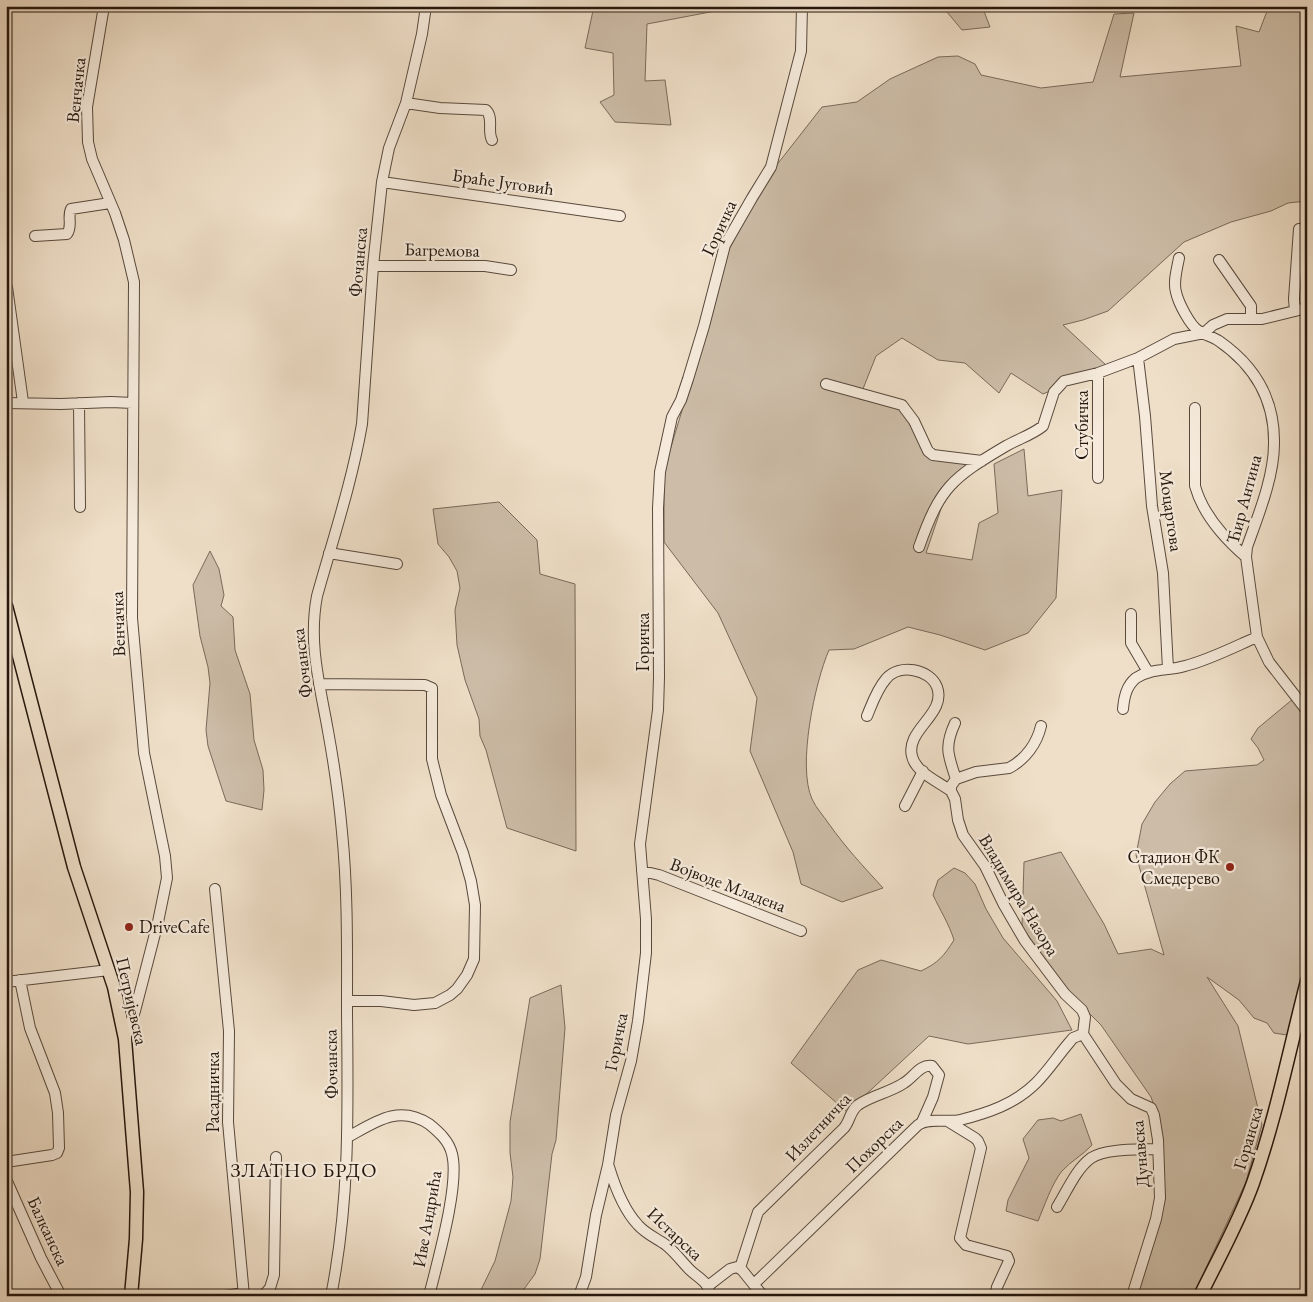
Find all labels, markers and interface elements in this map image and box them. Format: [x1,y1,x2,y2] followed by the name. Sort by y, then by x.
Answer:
[61,55,90,124] street label: Венчачка
[451,163,555,200] street label: Браће Југовић
[696,195,742,259] street label: Горичка
[343,225,372,298] street label: Фочанска
[404,237,481,262] street label: Багремова
[1070,389,1093,460] street label: Стубичка
[1221,451,1267,546] street label: Ћир Антина
[1154,469,1189,554] street label: Моцартова
[105,590,130,657] street label: Венчачка
[631,612,654,672] street label: Горичка
[286,626,317,699] street label: Фочанска
[974,830,1065,961] street label: Владимира Назора
[1127,845,1220,889] place label: Стадион ФК Смедерево
[667,852,790,917] street label: Војводе Младена
[1224,861,1236,873] marker: Стадион ФК Смедерево
[139,915,210,938] place label: DriveCafe
[123,921,135,933] marker: DriveCafe
[111,955,154,1048] street label: Петријевска
[599,1010,633,1073] street label: Горичка
[318,1028,343,1099] street label: Фочанска
[201,1051,224,1133] street label: Расадничка
[780,1087,856,1166] street label: Излетничка
[1228,1103,1268,1172] street label: Горанска
[840,1111,908,1178] street label: Похорска
[1125,1119,1154,1189] street label: Дунавска
[231,1157,377,1183] district label: ЗЛАТНО БРДО
[407,1168,446,1269] street label: Иве Андрића
[22,1192,75,1270] street label: Балканска
[643,1202,709,1266] street label: Истарска

